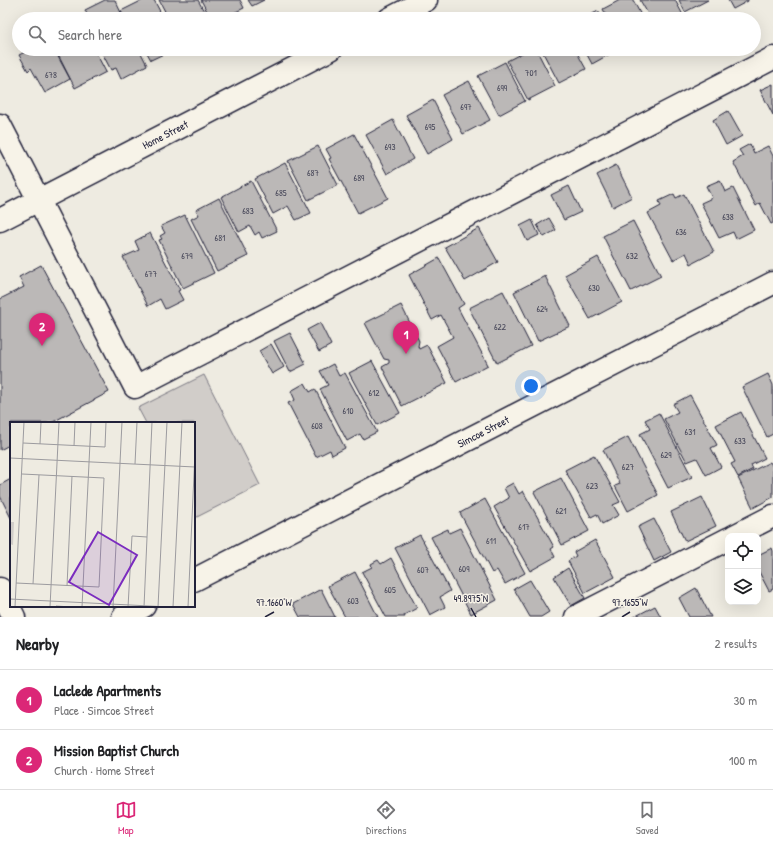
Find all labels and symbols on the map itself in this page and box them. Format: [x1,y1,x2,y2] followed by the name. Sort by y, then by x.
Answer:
[525,67,537,79] house number: 701
[45,69,57,81] house number: 678
[497,82,508,94] house number: 699
[460,101,472,113] house number: 697
[140,117,191,152] street label: Home Street
[425,121,436,133] house number: 695
[385,141,395,153] house number: 693
[307,167,320,179] house number: 687
[354,172,365,184] house number: 689
[275,187,287,199] house number: 685
[242,205,254,217] house number: 683
[722,211,734,223] house number: 638
[675,226,687,238] house number: 636
[215,232,225,244] house number: 681
[181,250,193,262] house number: 679
[626,250,639,262] house number: 632
[145,268,158,280] house number: 677
[588,282,600,294] house number: 630
[536,303,548,315] house number: 624
[29,313,55,346] pin: 2
[393,321,419,354] pin: 1
[494,321,507,333] house number: 622
[521,376,541,396] your location
[368,387,380,399] house number: 612
[343,405,353,417] house number: 610
[455,412,512,451] street label: Simcoe Street
[311,420,323,432] house number: 608
[10,422,195,607] inset map
[685,426,695,438] house number: 631
[734,435,746,447] house number: 633
[660,449,672,461] house number: 629
[622,461,635,473] house number: 627
[586,480,598,492] house number: 623
[555,505,567,517] house number: 621
[518,521,530,533] house number: 617
[486,535,496,547] house number: 611
[459,563,470,575] house number: 609
[417,564,430,576] house number: 607
[384,584,396,596] house number: 605
[454,592,488,605] text: 49.8975°N
[347,595,359,607] house number: 603
[256,596,292,609] text: 97.1660°W
[612,596,648,609] text: 97.1655°W

